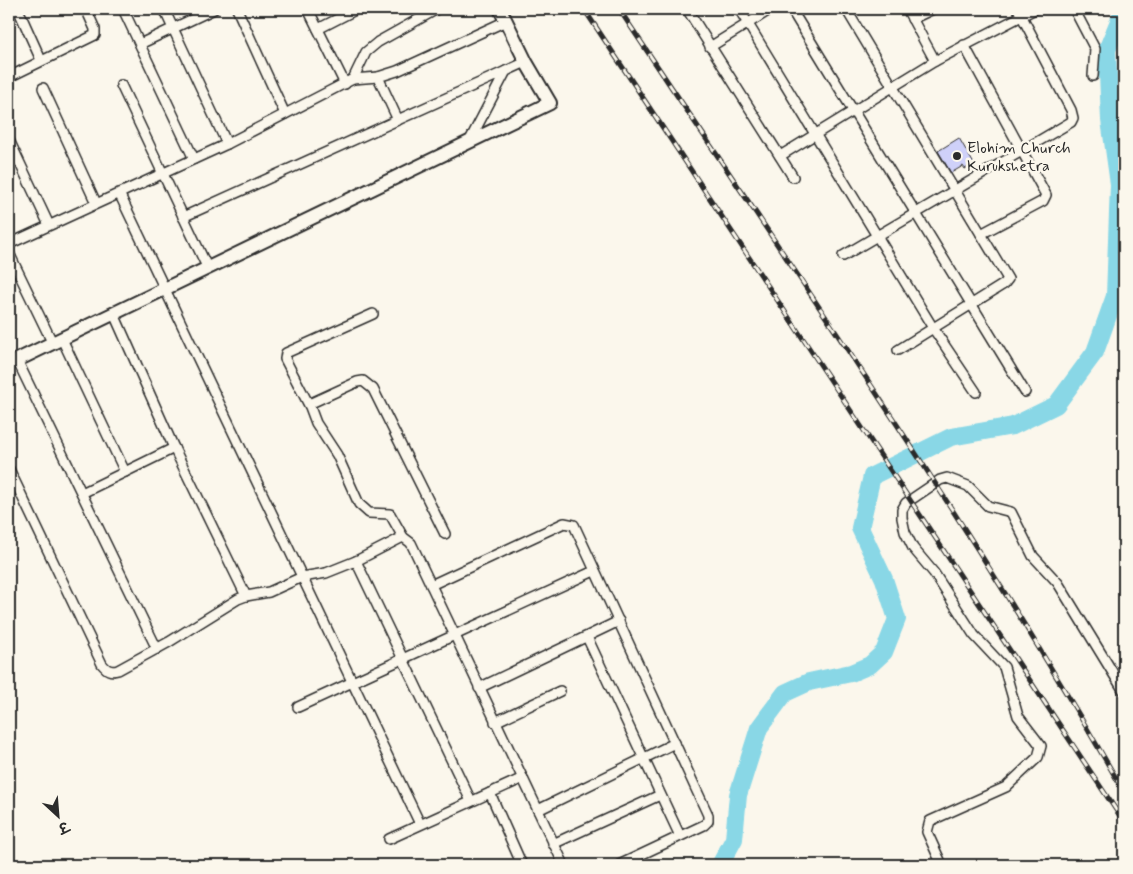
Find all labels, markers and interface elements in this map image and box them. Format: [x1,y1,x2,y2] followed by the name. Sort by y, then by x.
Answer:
[967,138,1071,177] place label: Elohim Church Kurukshetra
[951,150,963,162] marker: Elohim Church Kurukshetra
[32,792,82,842] north arrow
[54,816,73,838] text: उ

